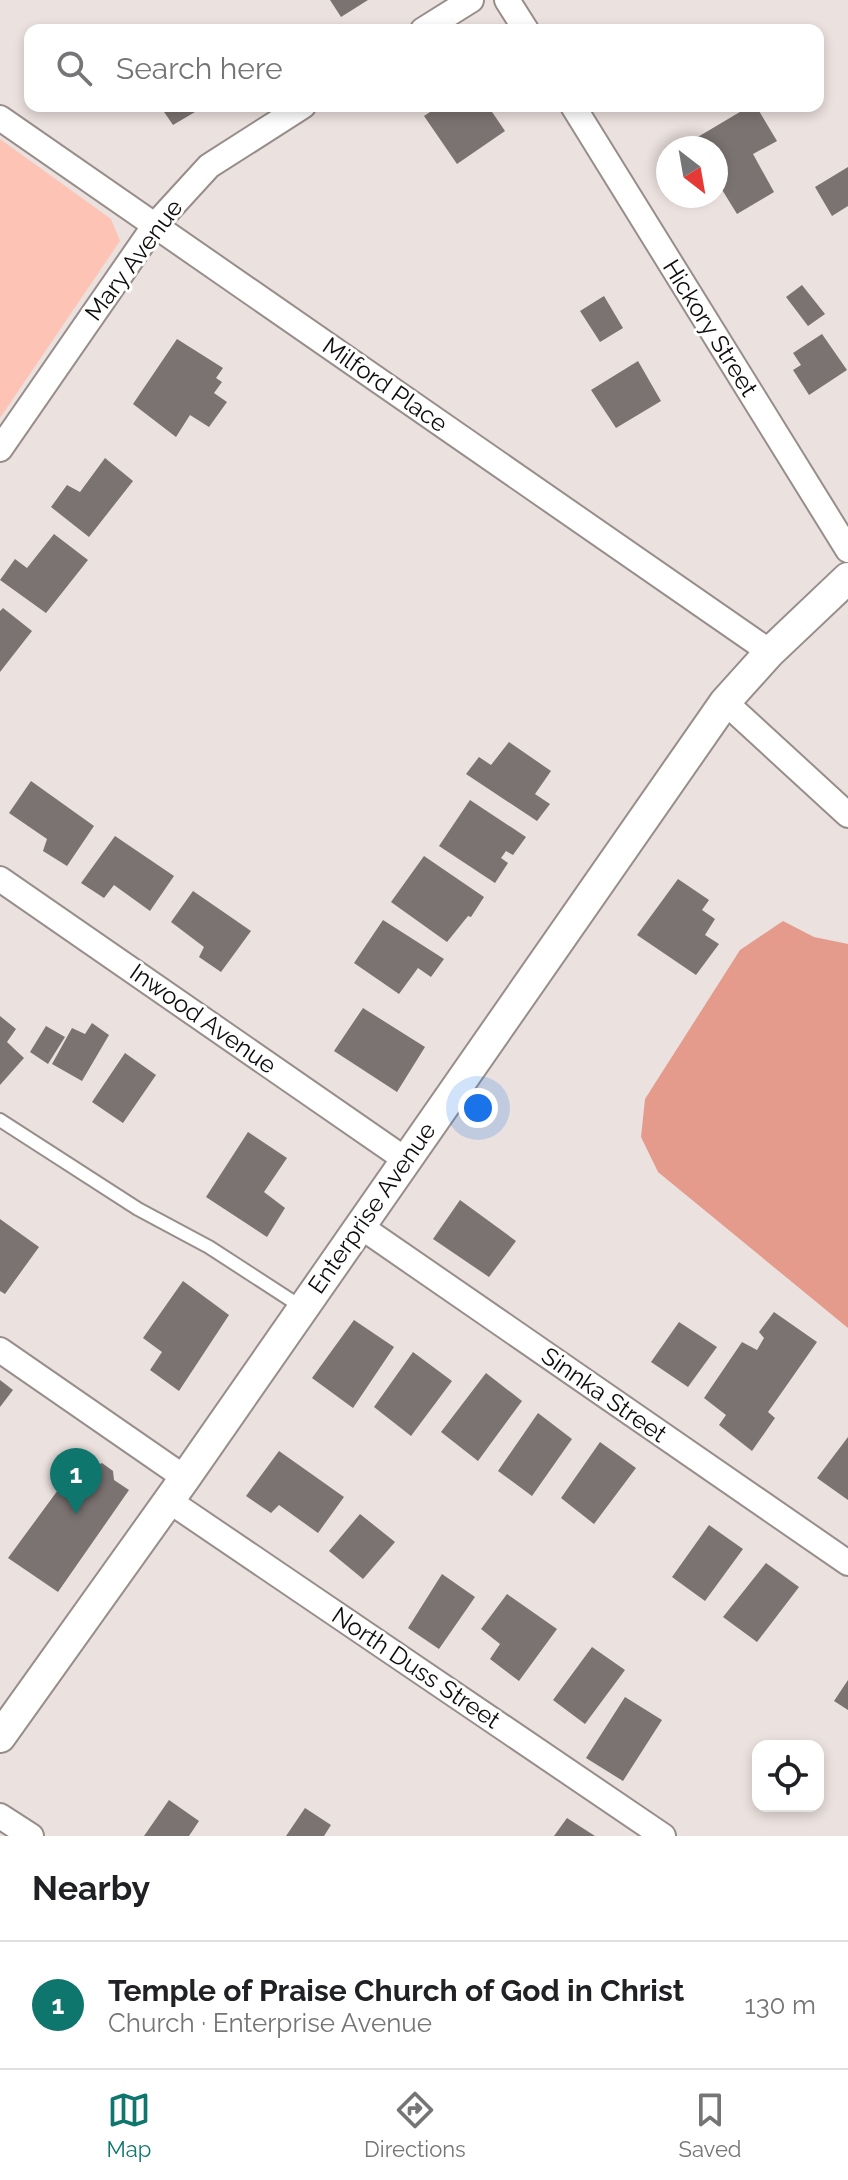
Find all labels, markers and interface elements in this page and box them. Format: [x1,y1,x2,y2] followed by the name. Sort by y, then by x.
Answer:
[24,24,824,112] search box
[52,46,96,90] icon: search
[116,51,283,86] text: Search here
[656,136,728,208] north arrow
[79,193,189,326] street label: Mary Avenue
[657,254,764,402] street label: Hickory Street
[317,331,453,438] street label: Milford Place
[125,957,282,1080] street label: Inwood Avenue
[458,1088,498,1128] your location
[302,1116,442,1299] street label: Enterprise Avenue
[536,1341,672,1448] street label: Sinnka Street
[50,1448,102,1514] pin: 1
[327,1601,506,1735] street label: North Duss Street
[752,1740,824,1812] map controls
[752,1740,824,1812] button: locate
[32,1868,150,1908] text: Nearby
[108,1973,684,2008] text: Temple of Praise Church of God in Christ
[52,1990,64,2020] text: 1
[745,1990,816,2020] text: 130 m
[108,2008,432,2038] text: Church · Enterprise Avenue
[106,2088,151,2162] tab: Map
[364,2088,466,2162] tab: Directions
[679,2088,742,2162] tab: Saved

